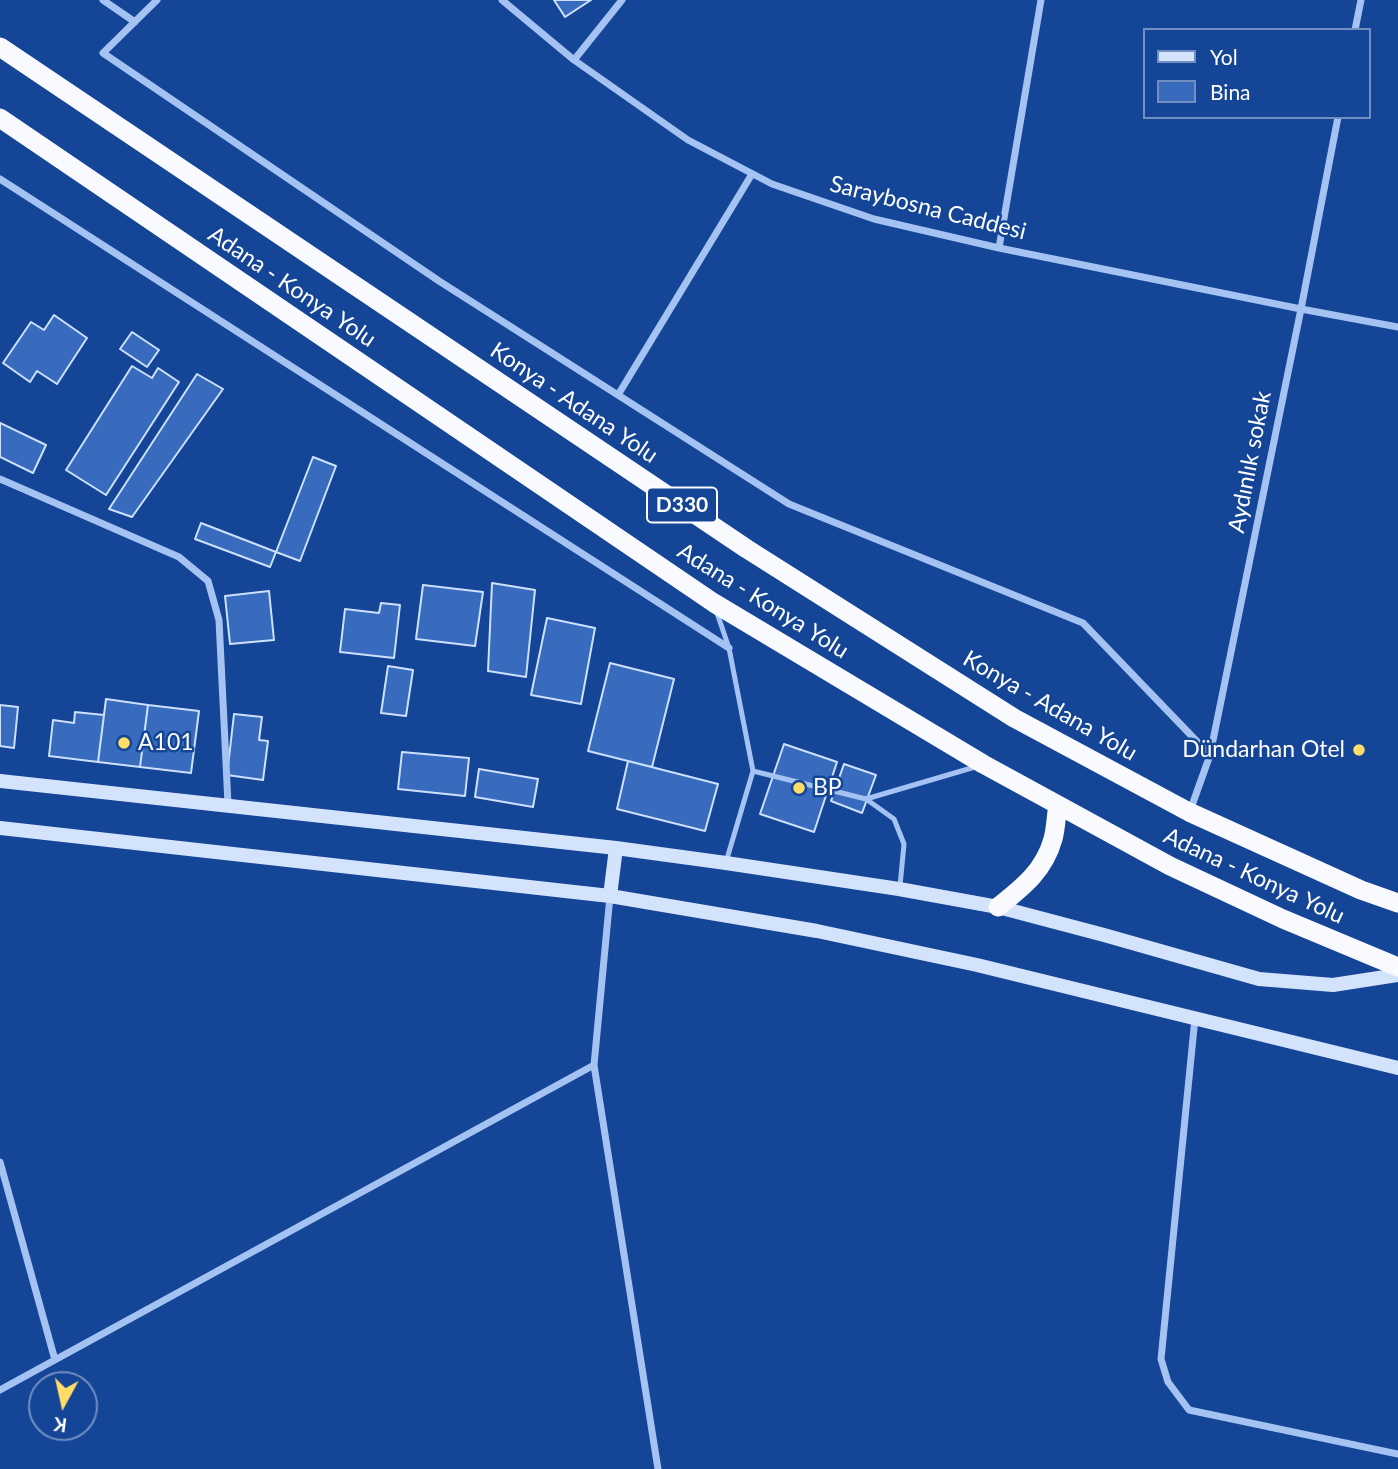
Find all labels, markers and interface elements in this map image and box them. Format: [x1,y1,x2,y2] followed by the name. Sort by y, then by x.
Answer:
[1142,28,1370,119] legend
[1210,44,1238,69] text: Yol
[1210,79,1251,104] text: Bina
[827,170,1029,246] street label: Saraybosna Caddesi
[203,221,381,353] street label: Adana - Konya Yolu
[485,337,663,469] street label: Konya - Adana Yolu
[1223,389,1277,535] street label: Aydınlık sokak
[647,488,717,522] road number: D330
[672,537,854,665] street label: Adana - Konya Yolu
[958,645,1142,767] street label: Konya - Adana Yolu
[138,729,194,757] place label: A101
[116,735,132,751] marker: A101
[1182,736,1345,764] place label: Dündarhan Otel
[1351,742,1367,758] marker: Dündarhan Otel
[813,774,842,802] place label: BP
[791,780,807,796] marker: BP
[1159,822,1349,930] street label: Adana - Konya Yolu
[28,1371,98,1441] north arrow
[52,1413,68,1438] text: K

